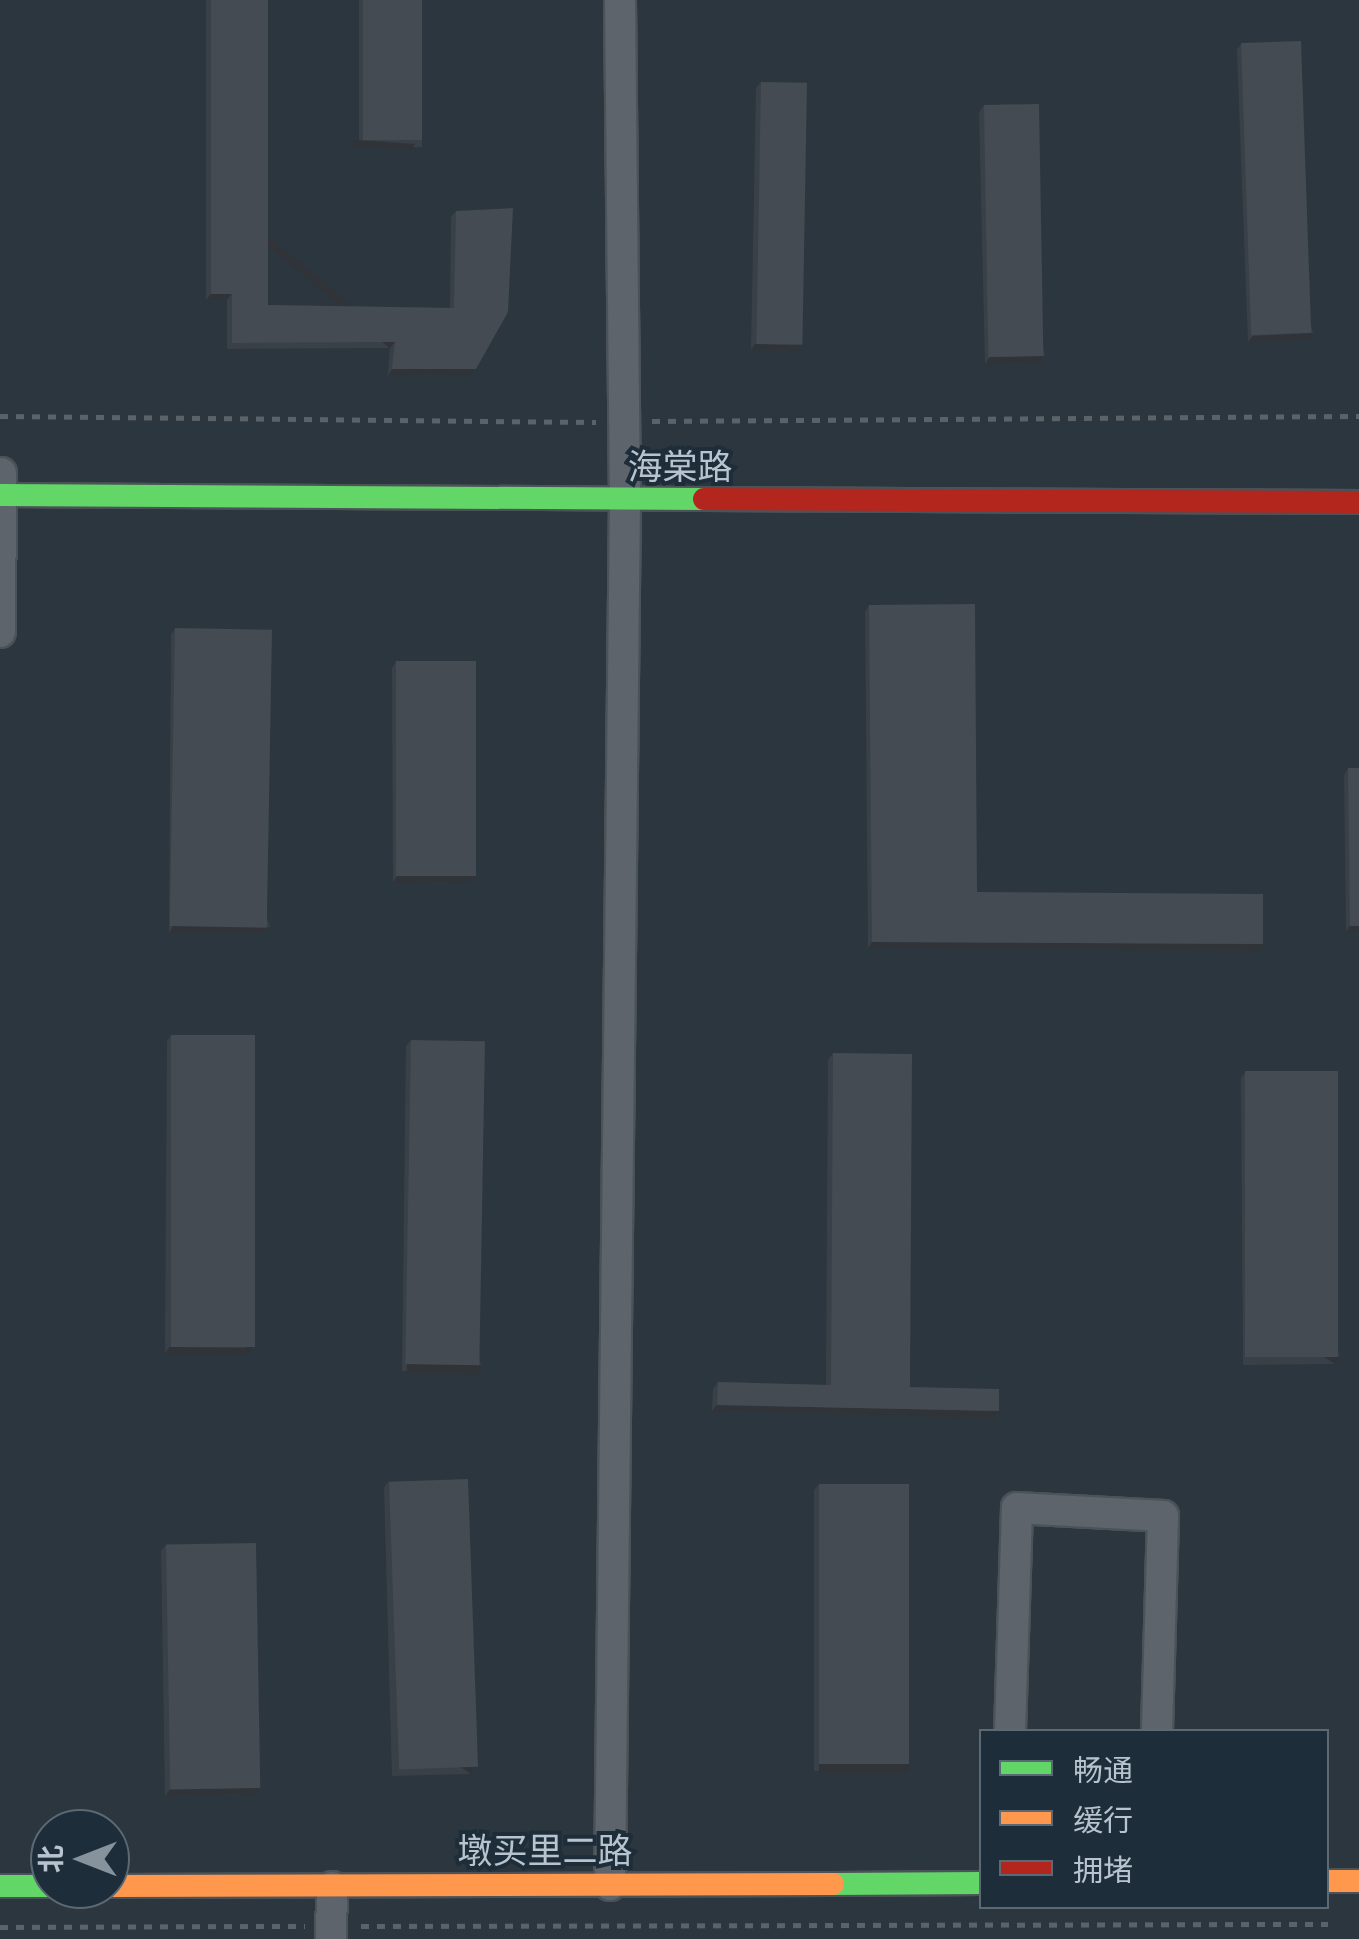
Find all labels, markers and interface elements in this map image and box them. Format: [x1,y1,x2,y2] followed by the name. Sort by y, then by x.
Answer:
[628,446,732,488] street label: 海棠路
[979,1729,1329,1909] legend
[1073,1753,1133,1789] text: 畅通
[1073,1803,1133,1839] text: 缓行
[30,1809,130,1909] north arrow
[458,1830,632,1872] street label: 墩买里二路
[35,1845,68,1873] text: 北
[1073,1853,1133,1889] text: 拥堵

